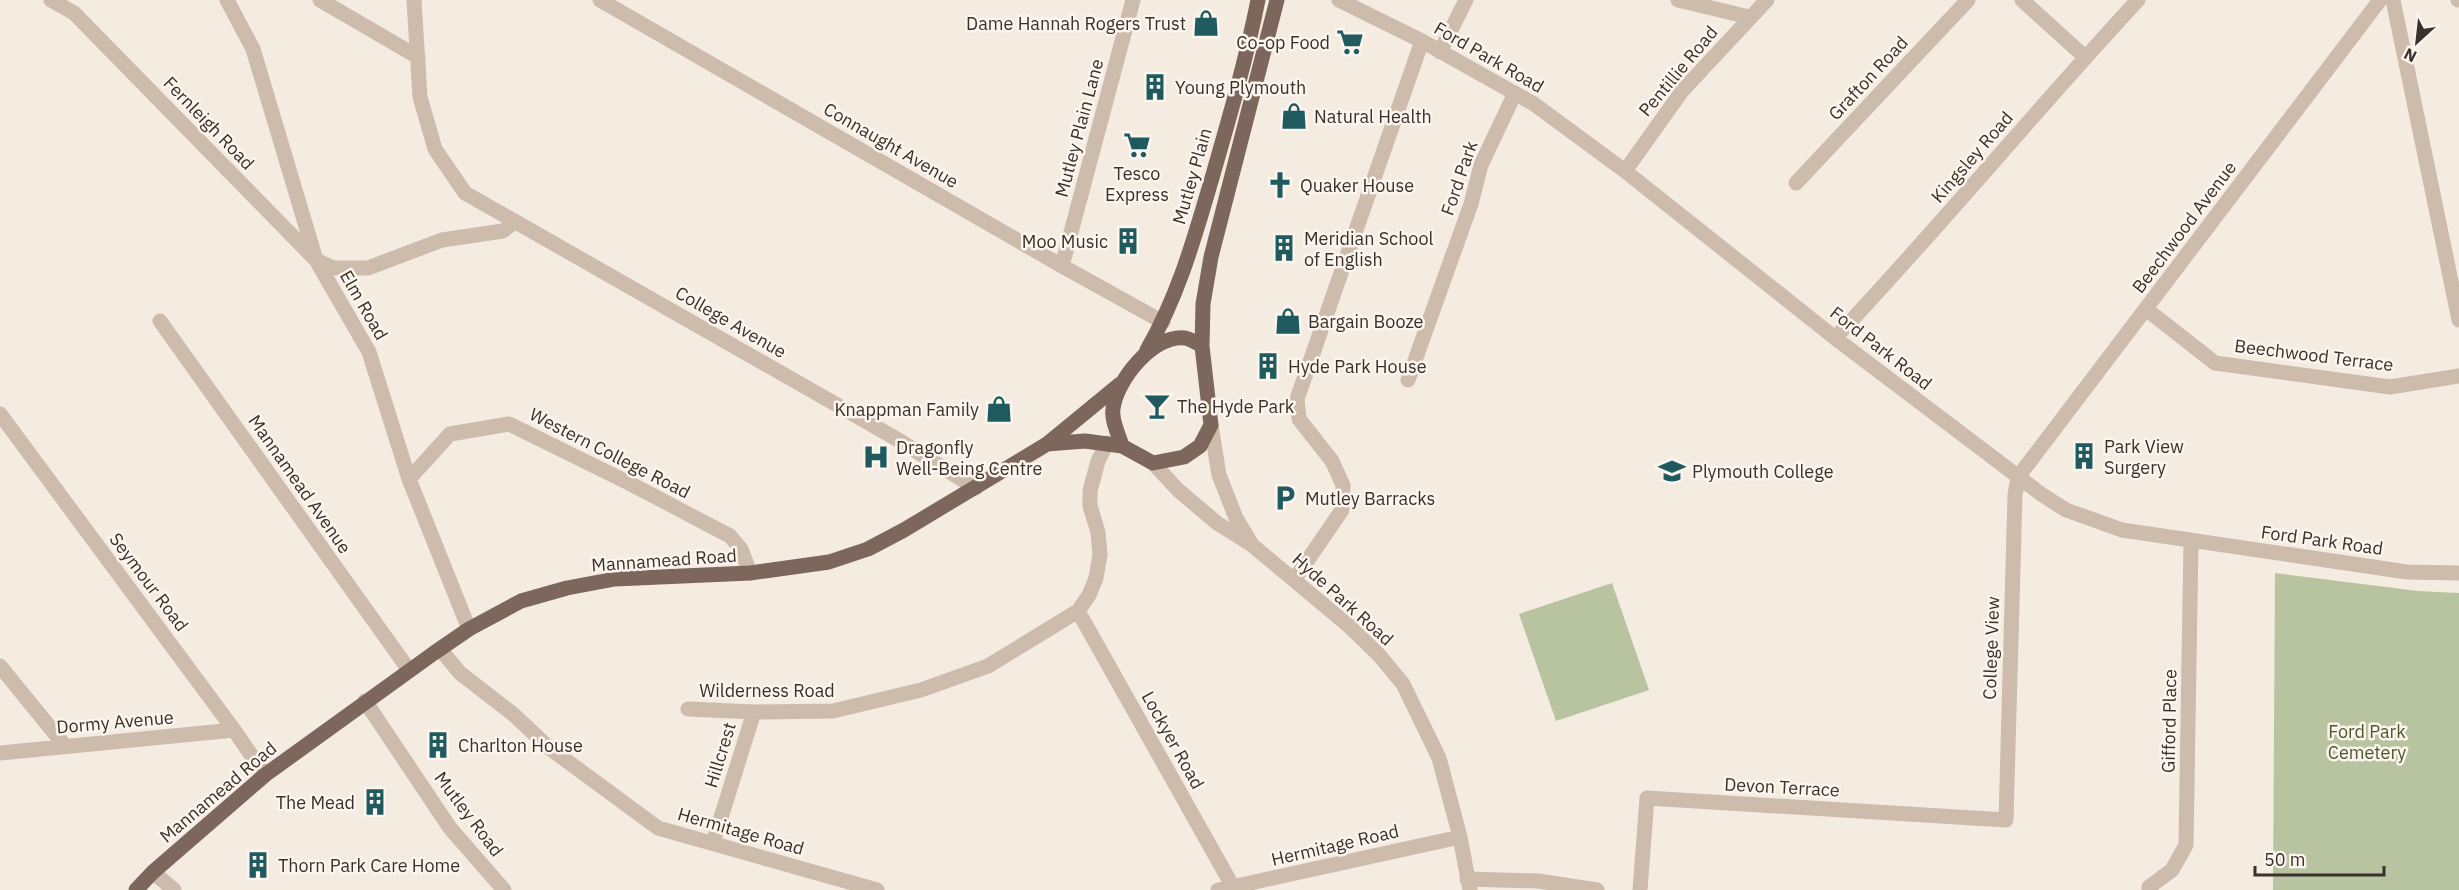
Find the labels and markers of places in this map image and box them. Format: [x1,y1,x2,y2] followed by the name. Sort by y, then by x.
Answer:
[1191,8,1221,38] shop icon: Dame Hannah Rogers Trust
[966,12,1186,35] place label: Dame Hannah Rogers Trust
[1335,27,1365,57] supermarket icon: Co-op Food
[1236,31,1330,54] place label: Co-op Food
[1140,72,1170,102] building icon: Young Plymouth
[1175,76,1306,99] place label: Young Plymouth
[1279,101,1309,131] shop icon: Natural Health
[1314,105,1432,128] place label: Natural Health
[1122,130,1152,160] supermarket icon: Tesco Express
[1105,162,1169,206] place label: Tesco Express
[1265,170,1295,200] church icon: Quaker House
[1300,174,1414,197] place label: Quaker House
[1113,226,1143,256] building icon: Moo Music
[1304,227,1434,271] place label: Meridian School of English
[1022,230,1108,253] place label: Moo Music
[1269,233,1299,263] building icon: Meridian School of English
[1273,306,1303,336] shop icon: Bargain Booze
[1308,310,1424,333] place label: Bargain Booze
[1253,351,1283,381] building icon: Hyde Park House
[1288,355,1427,378] place label: Hyde Park House
[1142,391,1172,421] bar icon: The Hyde Park
[984,394,1014,424] shop icon: Knappman Family
[1177,395,1295,418] place label: The Hyde Park
[834,398,979,421] place label: Knappman Family
[2104,435,2184,479] place label: Park View Surgery
[896,436,1043,480] place label: Dragonfly Well-Being Centre
[2069,441,2099,471] building icon: Park View Surgery
[861,442,891,472] hospital icon: Dragonfly Well-Being Centre
[1657,456,1687,486] school or university icon: Plymouth College
[1692,460,1834,483] place label: Plymouth College
[1270,483,1300,513] parking icon: Mutley Barracks
[1305,487,1435,510] place label: Mutley Barracks
[423,730,453,760] building icon: Charlton House
[458,734,583,757] place label: Charlton House
[360,787,390,817] building icon: The Mead
[276,791,355,814] place label: The Mead
[243,850,273,880] building icon: Thorn Park Care Home
[278,854,460,877] place label: Thorn Park Care Home

